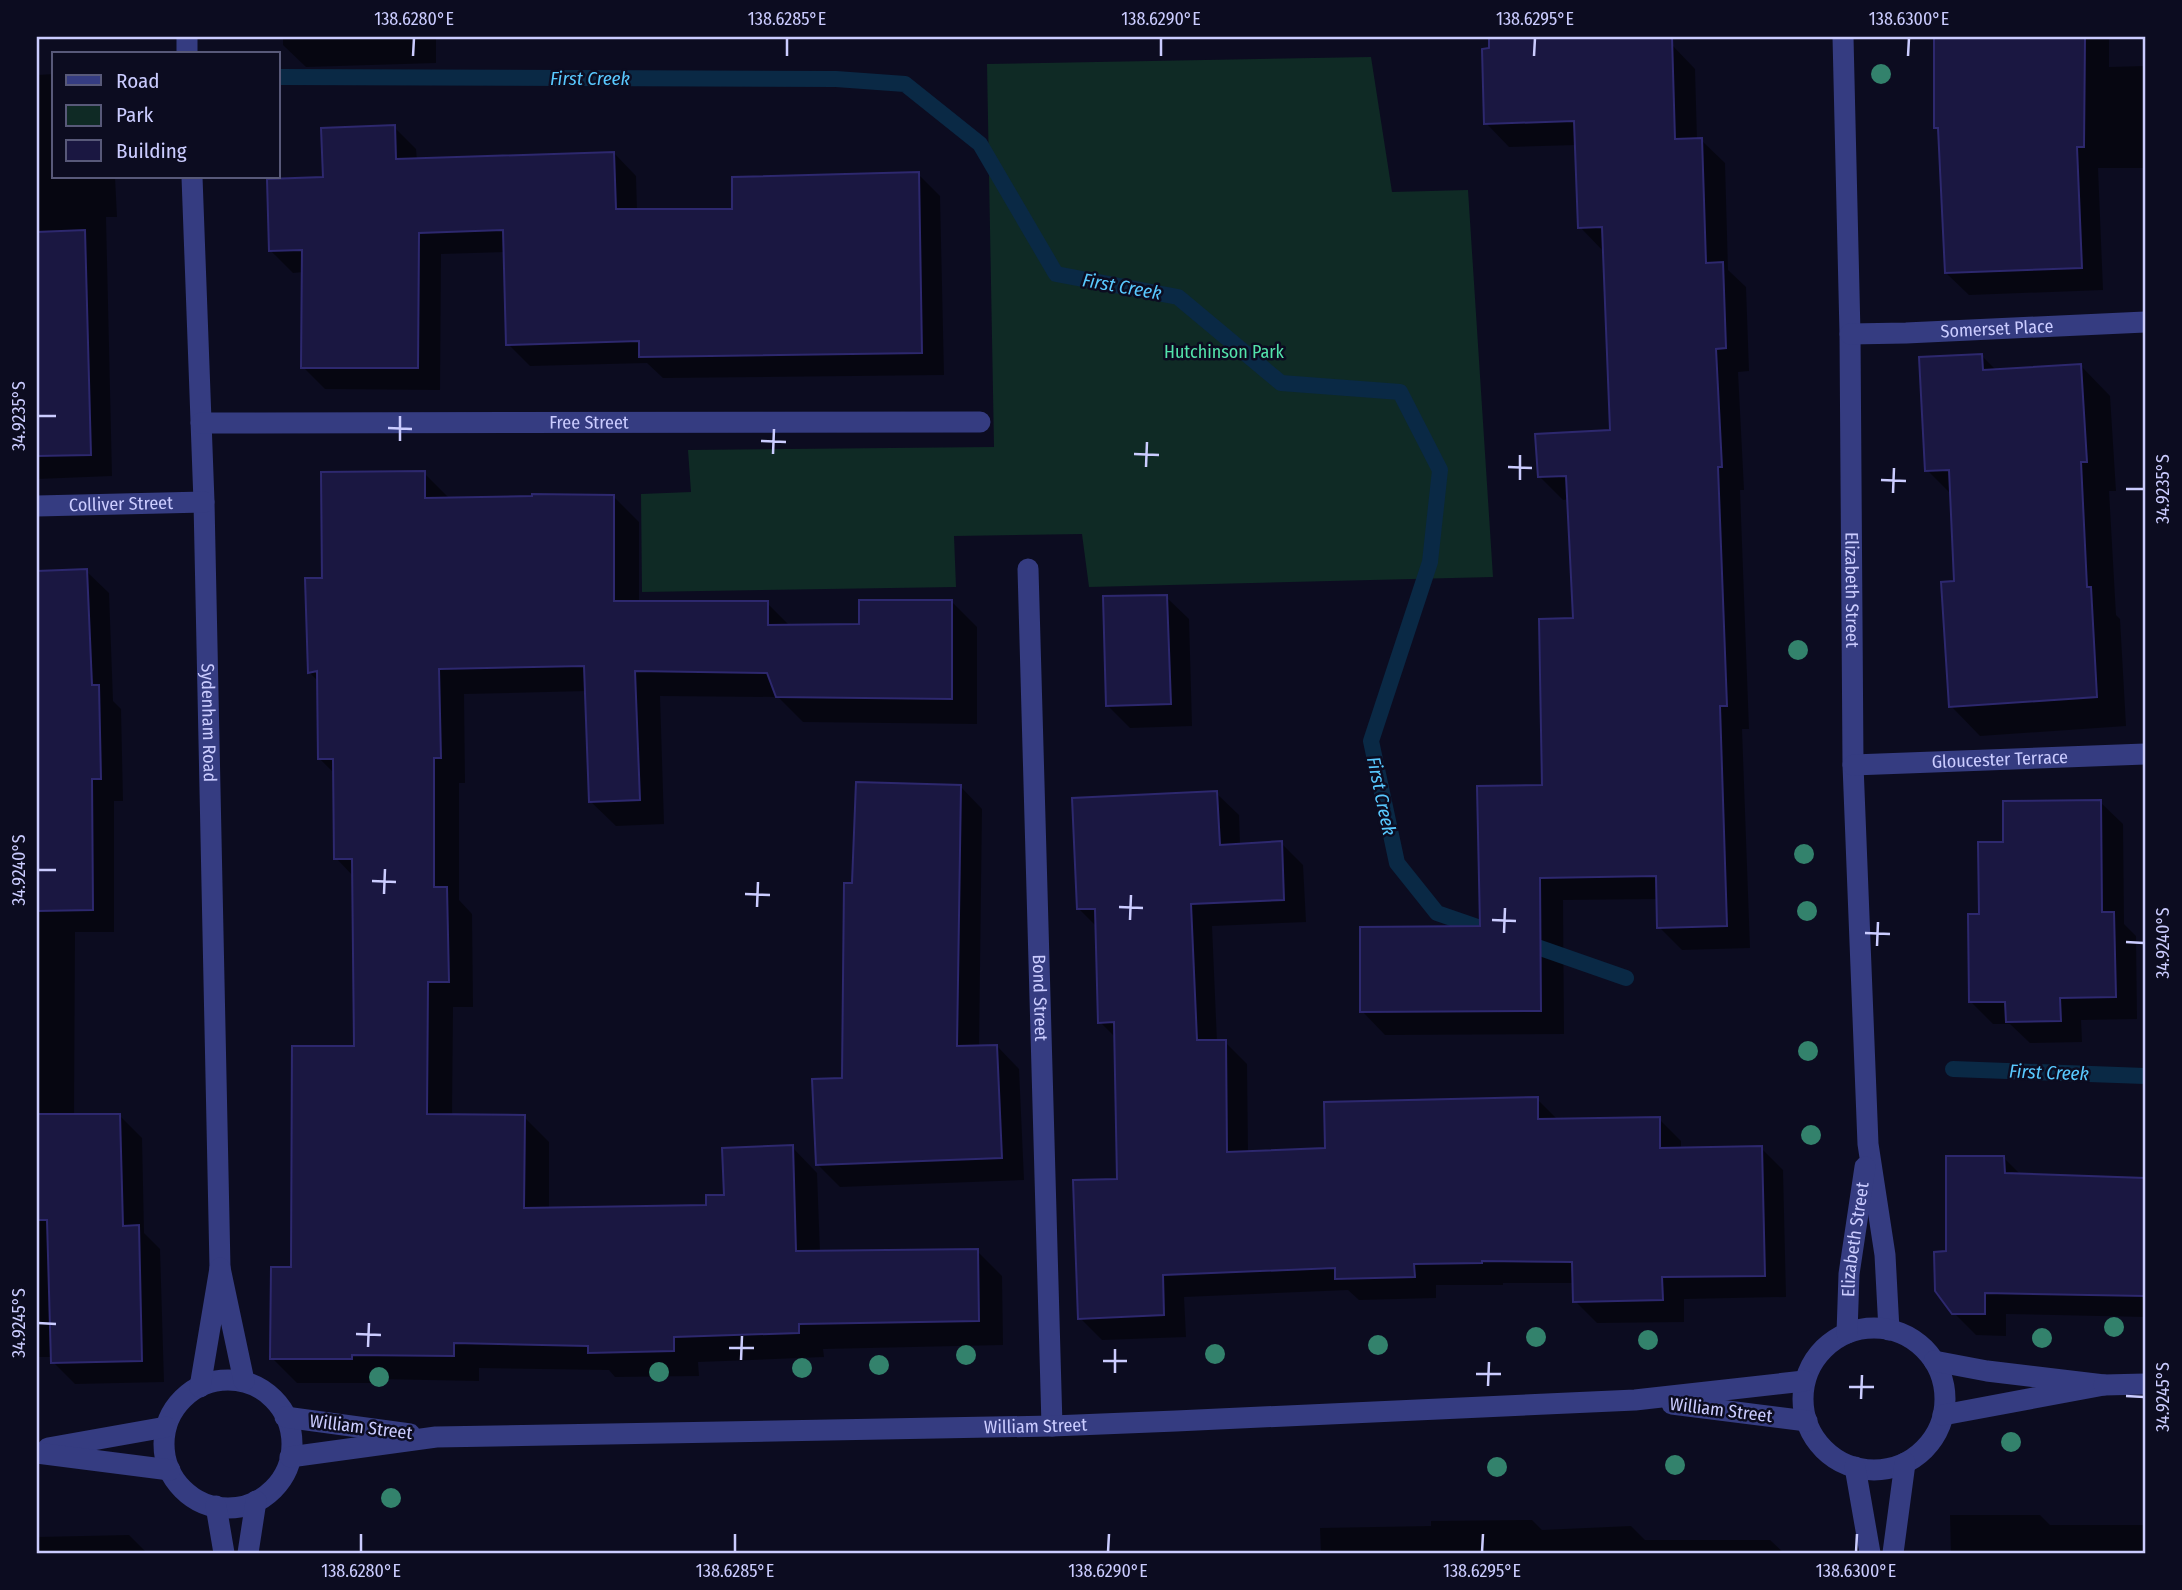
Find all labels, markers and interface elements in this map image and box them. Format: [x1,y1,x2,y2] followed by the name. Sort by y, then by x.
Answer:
[374,8,454,30] text: 138.6280°E
[748,8,826,30] text: 138.6285°E
[1121,8,1201,30] text: 138.6290°E
[1496,8,1574,30] text: 138.6295°E
[1869,8,1949,30] text: 138.6300°E
[52,52,280,178] legend
[550,67,630,90] water label: First Creek
[116,68,160,94] text: Road
[116,102,154,128] text: Park
[116,138,187,164] text: Building
[1081,268,1163,305] water label: First Creek
[1940,315,2054,342] street label: Somerset Place
[1164,341,1285,363] park label: Hutchinson Park
[8,381,30,451] text: 34.9235°S
[549,411,629,434] street label: Free Street
[2152,454,2174,524] text: 34.9235°S
[69,492,173,516] street label: Colliver Street
[1840,532,1863,648] street label: Elizabeth Street
[196,663,221,782] street label: Sydenham Road
[1931,746,2069,773] street label: Gloucester Terrace
[1362,755,1401,838] water label: First Creek
[8,834,30,906] text: 34.9240°S
[2152,907,2174,979] text: 34.9240°S
[1028,954,1052,1042] street label: Bond Street
[2009,1060,2089,1085] water label: First Creek
[1837,1180,1874,1297] street label: Elizabeth Street
[8,1288,30,1358] text: 34.9245°S
[2152,1362,2174,1432] text: 34.9245°S
[1668,1393,1774,1427] street label: William Street
[308,1410,414,1444] street label: William Street
[984,1414,1088,1438] street label: William Street
[321,1560,401,1582] text: 138.6280°E
[696,1560,774,1582] text: 138.6285°E
[1068,1560,1148,1582] text: 138.6290°E
[1443,1560,1521,1582] text: 138.6295°E
[1816,1560,1896,1582] text: 138.6300°E

